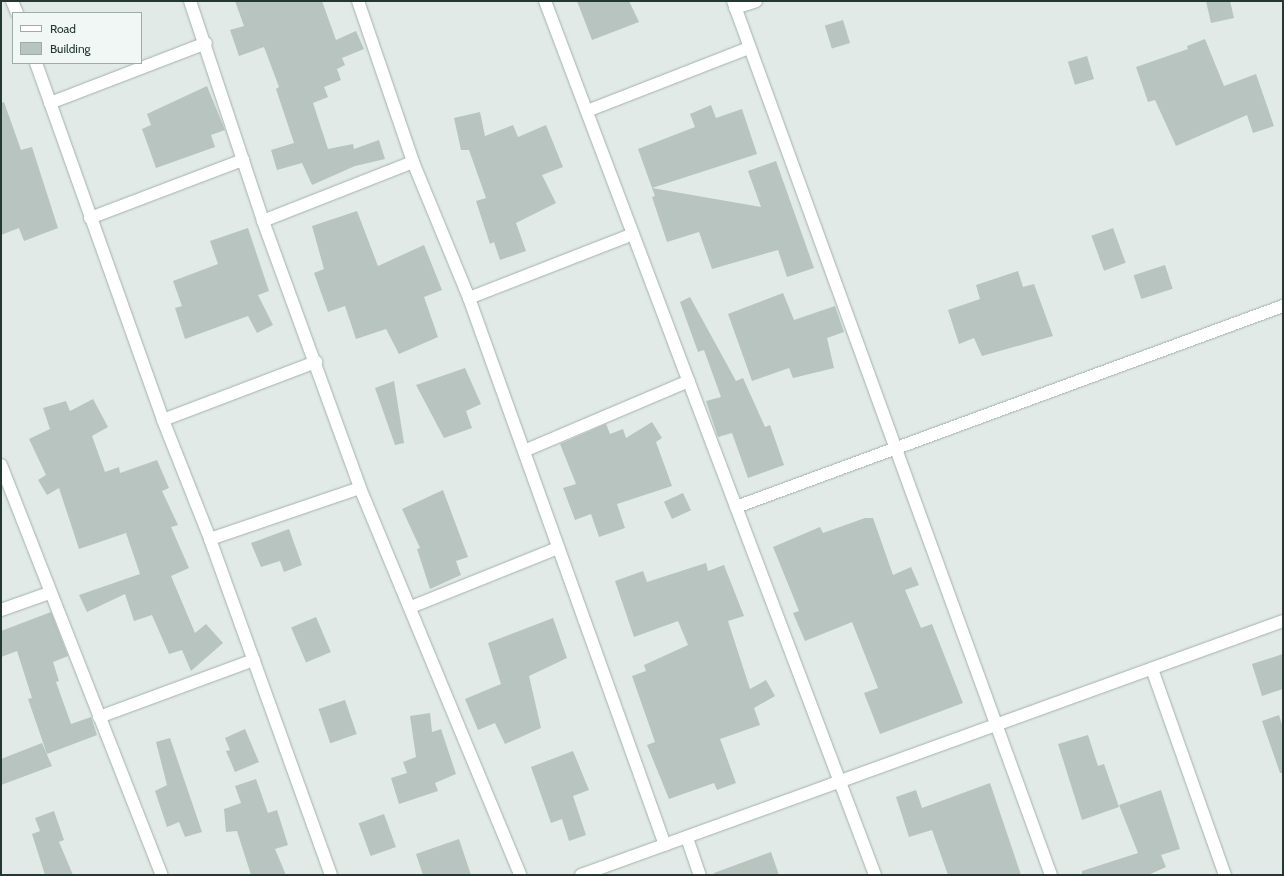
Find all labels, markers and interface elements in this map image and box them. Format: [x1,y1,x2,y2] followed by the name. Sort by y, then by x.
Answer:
[12,12,142,64] legend
[50,21,76,36] text: Road
[50,41,91,56] text: Building

